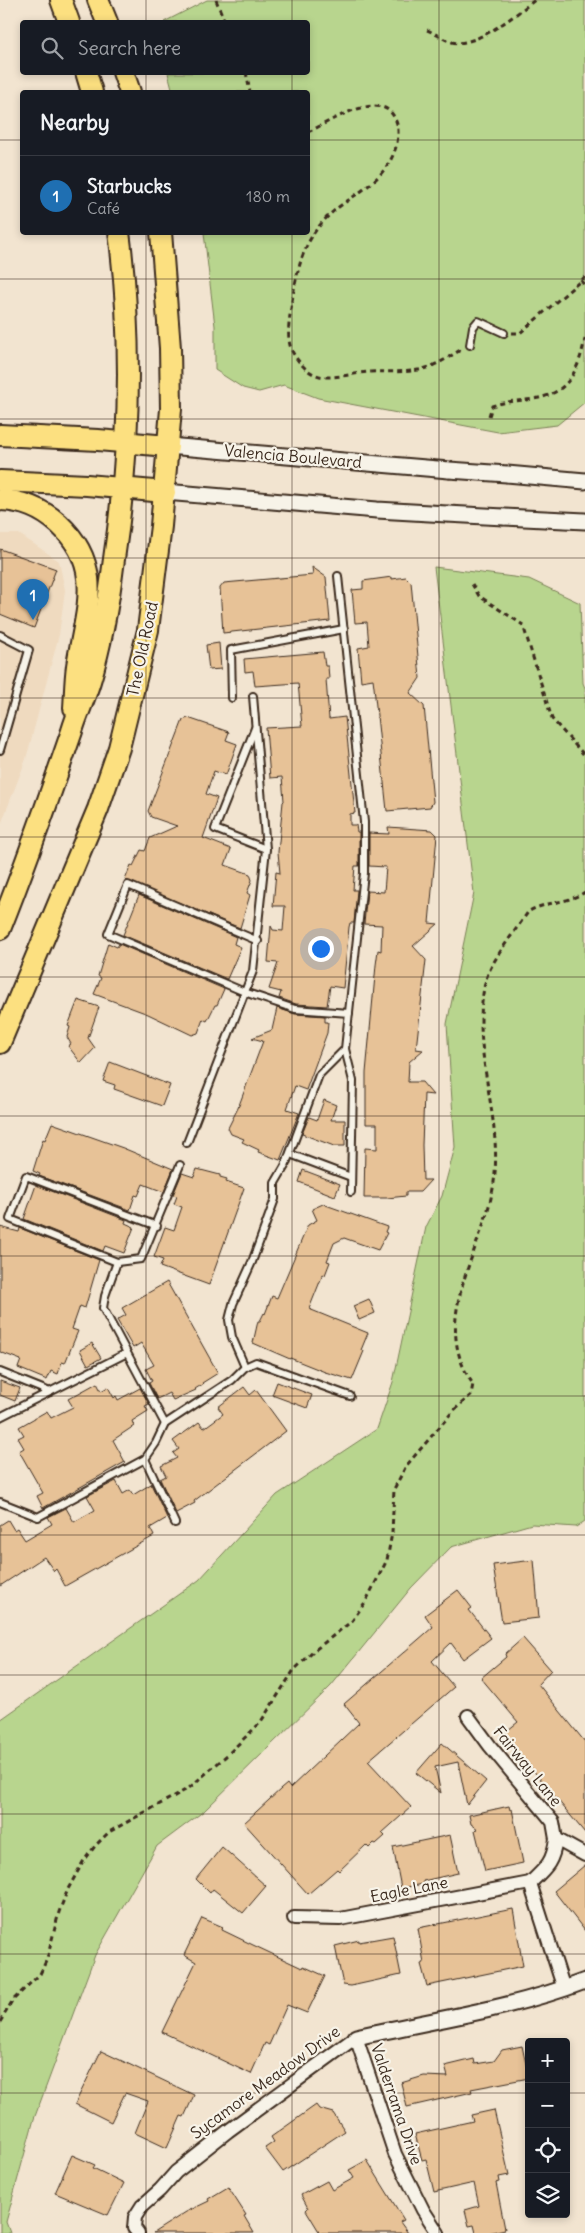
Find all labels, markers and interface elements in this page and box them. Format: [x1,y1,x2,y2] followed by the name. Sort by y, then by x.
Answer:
[20,20,310,75] search box
[38,34,66,62] icon: search
[78,36,181,60] text: Search here
[40,109,110,136] text: Nearby
[87,174,172,198] text: Starbucks
[53,186,59,206] text: 1
[246,186,290,206] text: 180 m
[87,198,120,218] text: Café
[223,440,363,472] street label: Valencia Boulevard
[17,579,49,620] pin: 1
[122,600,162,698] street label: The Old Road
[308,936,334,962] your location
[489,1722,567,1810] street label: Fairway Lane
[368,1872,450,1906] street label: Eagle Lane
[186,2021,344,2143] street label: Sycamore Meadow Drive
[525,2038,570,2218] map controls
[525,2038,570,2083] button: +
[367,2041,427,2167] street label: Valderrama Drive
[525,2083,570,2128] button: −
[525,2128,570,2173] button: locate
[525,2173,570,2218] button: layers

